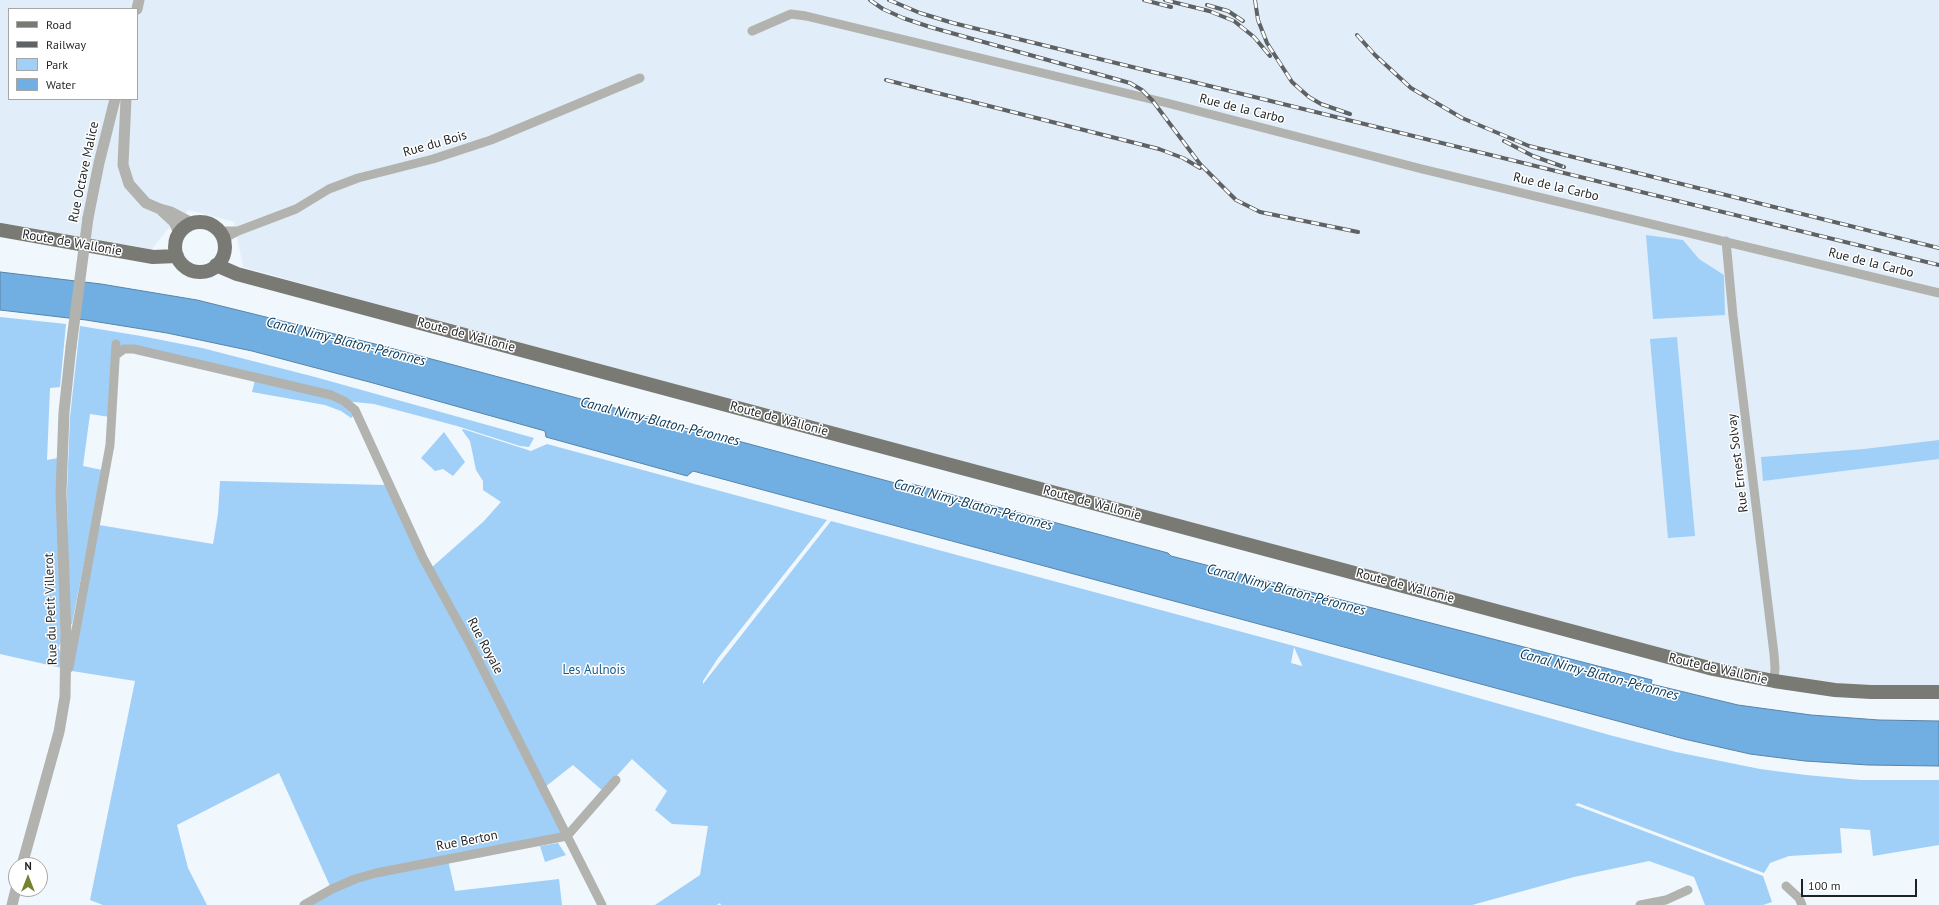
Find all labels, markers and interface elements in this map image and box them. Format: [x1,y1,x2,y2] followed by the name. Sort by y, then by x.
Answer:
[8,8,138,100] legend
[46,17,71,32] text: Road
[46,37,86,52] text: Railway
[46,57,68,72] text: Park
[46,77,76,92] text: Water
[1198,91,1286,127] street label: Rue de la Carbo
[66,120,102,224] street label: Rue Octave Malice
[401,127,469,161] street label: Rue du Bois
[1512,170,1600,204] street label: Rue de la Carbo
[21,227,123,259] street label: Route de Wallonie
[1827,245,1915,281] street label: Rue de la Carbo
[265,314,427,370] water label: Canal Nimy-Blaton-Péronnes
[415,314,517,356] street label: Route de Wallonie
[579,394,741,450] water label: Canal Nimy-Blaton-Péronnes
[728,398,830,440] street label: Route de Wallonie
[1724,413,1752,513] street label: Rue Ernest Solvay
[892,476,1054,534] water label: Canal Nimy-Blaton-Péronnes
[1041,482,1143,524] street label: Route de Wallonie
[41,553,61,665] street label: Rue du Petit Villerot
[1205,561,1367,619] water label: Canal Nimy-Blaton-Péronnes
[1354,565,1456,607] street label: Route de Wallonie
[464,615,506,677] street label: Rue Royale
[1518,646,1680,704] water label: Canal Nimy-Blaton-Péronnes
[1667,650,1769,688] street label: Route de Wallonie
[563,662,625,678] park label: Les Aulnois
[435,827,499,855] street label: Rue Berton
[8,857,48,897] north arrow
[24,859,32,873] text: N
[1803,871,1919,897] scale bar
[1808,878,1841,893] text: 100 m

